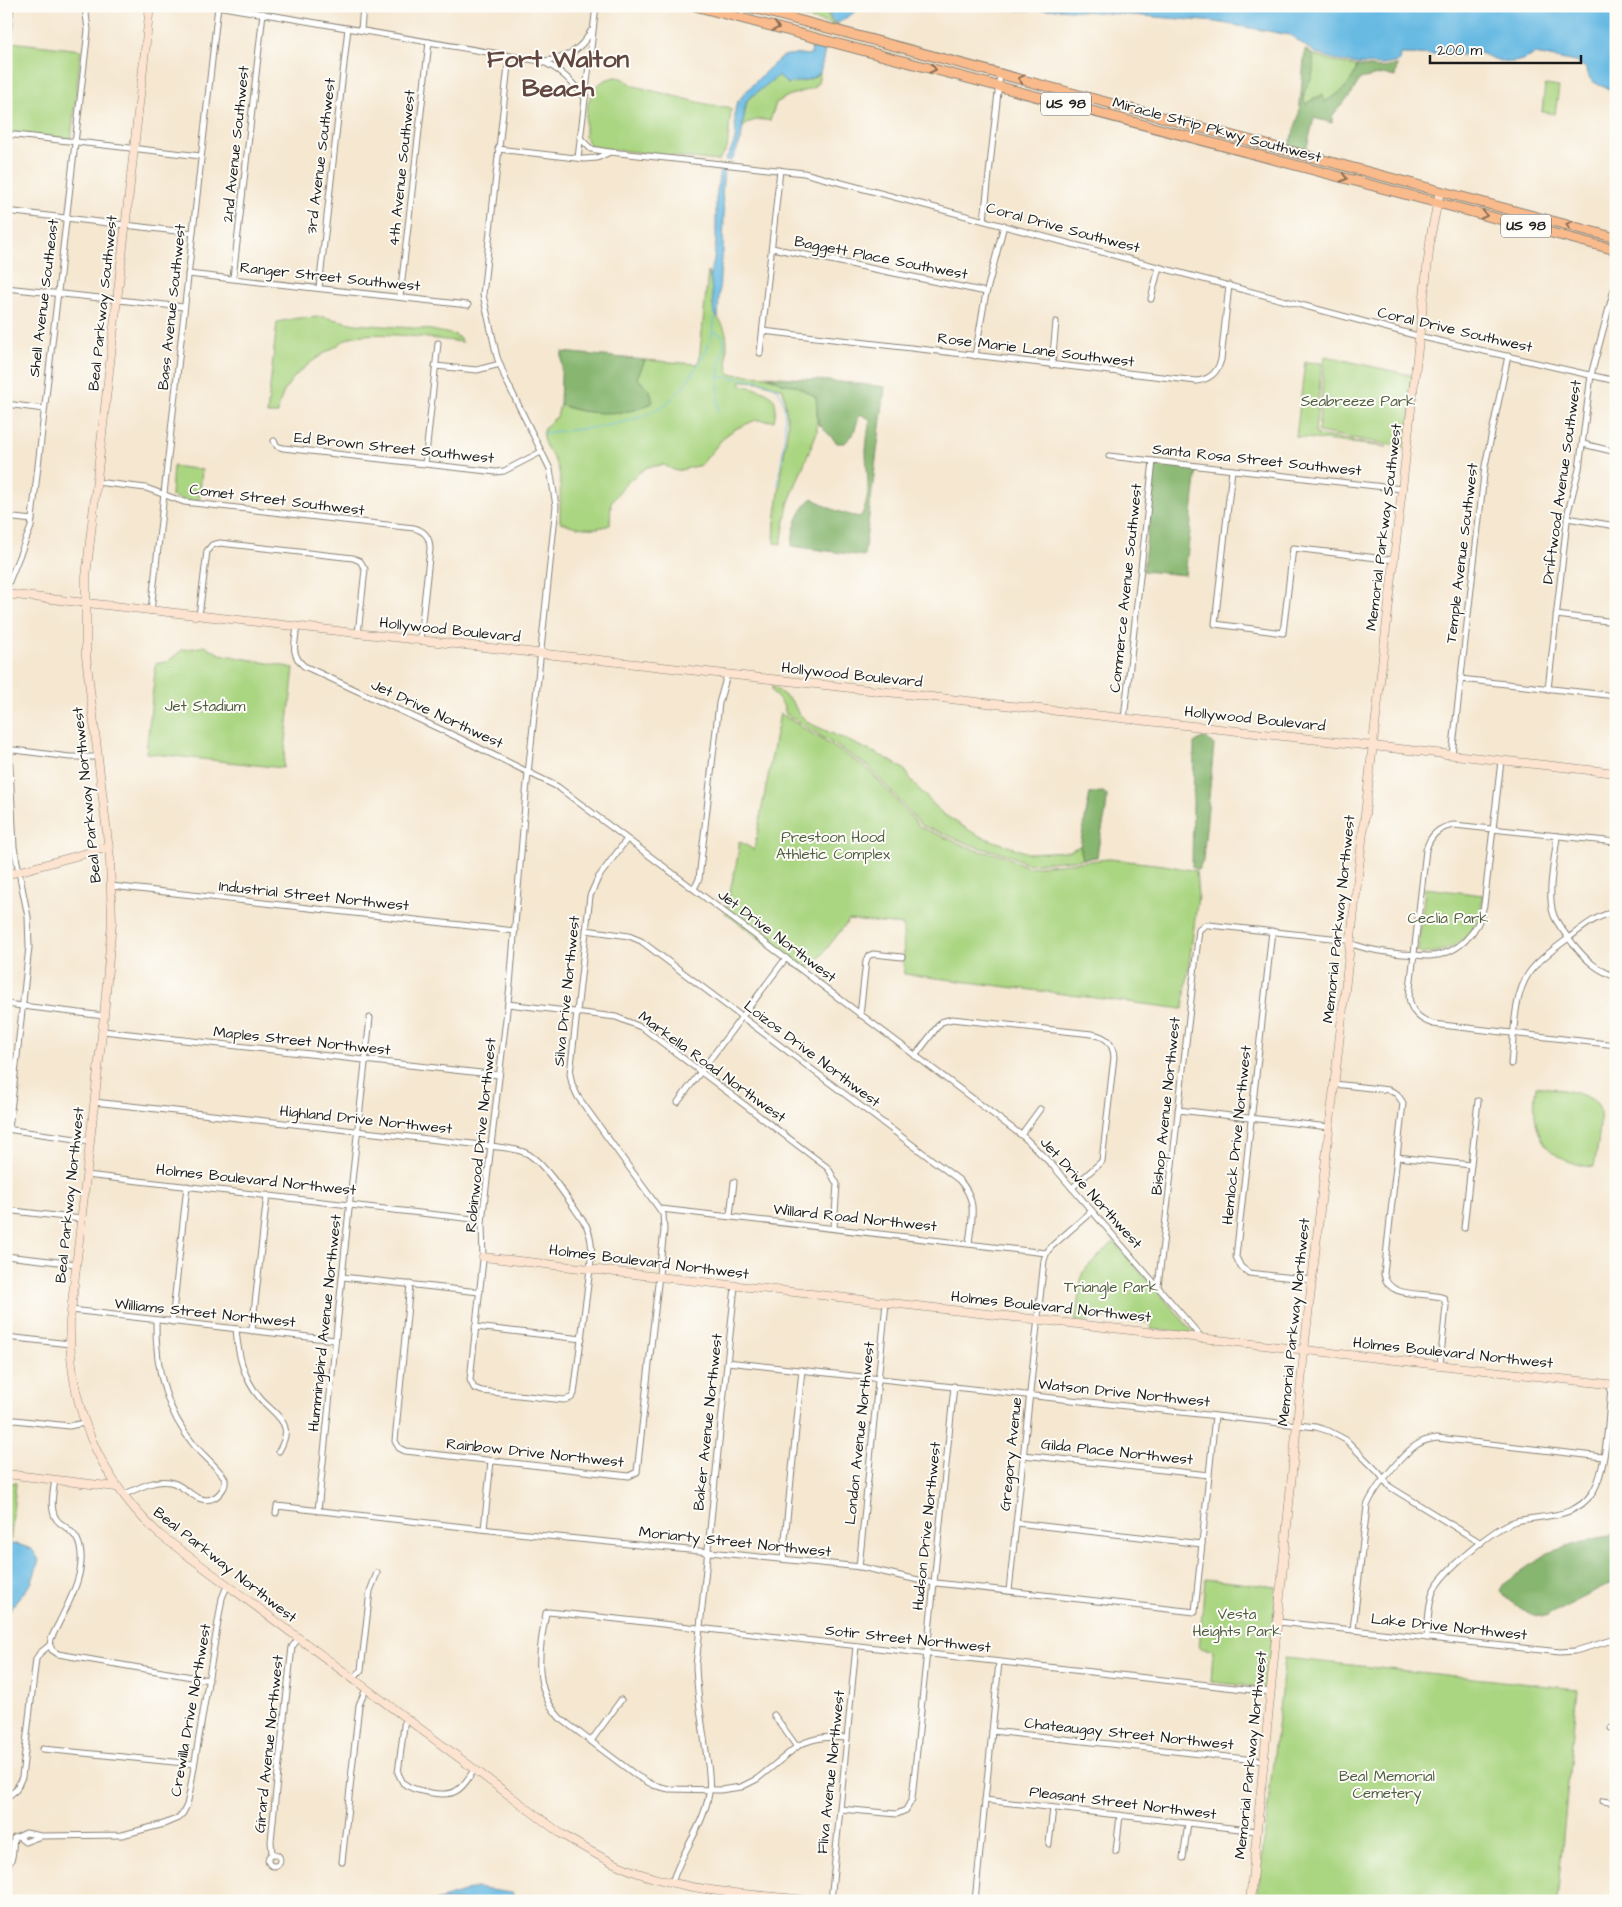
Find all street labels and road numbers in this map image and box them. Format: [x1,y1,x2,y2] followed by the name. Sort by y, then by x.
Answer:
[217,65,255,223] street label: 2nd Avenue Southwest
[301,77,341,235] street label: 3rd Avenue Southwest
[383,89,421,247] street label: 4th Avenue Southwest
[1041,92,1091,116] road number: US 98
[1110,92,1324,169] street label: Miracle Strip Pkwy Southwest
[984,197,1142,259] street label: Coral Drive Southwest
[83,214,124,392] street label: Beal Parkway Southwest
[1501,215,1551,238] road number: US 98
[24,218,64,378] street label: Shell Avenue Southeast
[153,223,191,391] street label: Bass Avenue Southwest
[792,231,969,286] street label: Baggett Place Southwest
[239,257,421,298] street label: Ranger Street Southwest
[1375,302,1535,358] street label: Coral Drive Southwest
[936,328,1136,372] street label: Rose Marie Lane Southwest
[1537,379,1587,585] street label: Driftwood Avenue Southwest
[1361,422,1408,632] street label: Memorial Parkway Southwest
[293,427,495,469] street label: Ed Brown Street Southwest
[1151,439,1363,481] street label: Santa Rosa Street Southwest
[1441,462,1483,644] street label: Temple Avenue Southwest
[188,479,366,521] street label: Comet Street Southwest
[1105,482,1147,694] street label: Commerce Avenue Southwest
[378,612,522,649] street label: Hollywood Boulevard
[780,657,924,694] street label: Hollywood Boulevard
[367,674,507,754] street label: Jet Drive Northwest
[1183,701,1327,738] street label: Hollywood Boulevard
[67,706,108,884] street label: Beal Parkway Northwest
[1318,814,1361,1024] street label: Memorial Parkway Northwest
[218,876,410,916] street label: Industrial Street Northwest
[713,884,841,988] street label: Jet Drive Northwest
[549,915,585,1067] street label: Silva Drive Northwest
[739,996,885,1112] street label: Loizos Drive Northwest
[634,1006,790,1128] street label: Markella Road Northwest
[1146,1016,1186,1196] street label: Bishop Avenue Northwest
[212,1021,392,1061] street label: Maples Street Northwest
[460,1037,502,1233] street label: Robinwood Drive Northwest
[1217,1044,1257,1226] street label: Hemlock Drive Northwest
[279,1100,453,1140] street label: Highland Drive Northwest
[50,1106,91,1284] street label: Beal Parkway Northwest
[1035,1133,1147,1253] street label: Jet Drive Northwest
[155,1159,357,1201] street label: Holmes Boulevard Northwest
[772,1199,938,1237] street label: Willard Road Northwest
[303,1213,348,1433] street label: Hummingbird Avenue Northwest
[1273,1217,1316,1427] street label: Memorial Parkway Northwest
[548,1239,750,1285] street label: Holmes Boulevard Northwest
[950,1286,1152,1328] street label: Holmes Boulevard Northwest
[113,1293,297,1333] street label: Williams Street Northwest
[688,1332,728,1512] street label: Baker Avenue Northwest
[1352,1332,1554,1374] street label: Holmes Boulevard Northwest
[840,1340,880,1526] street label: London Avenue Northwest
[1037,1374,1211,1412] street label: Watson Drive Northwest
[995,1396,1028,1512] street label: Gregory Avenue
[445,1433,625,1473] street label: Rainbow Drive Northwest
[1040,1434,1194,1470] street label: Gilda Place Northwest
[908,1441,946,1611] street label: Hudson Drive Northwest
[148,1502,301,1629] street label: Beal Parkway Northwest
[638,1521,832,1564] street label: Moriarty Street Northwest
[1370,1608,1528,1646] street label: Lake Drive Northwest
[824,1620,992,1658] street label: Sotir Street Northwest
[165,1622,217,1798] street label: Crewilla Drive Northwest
[1230,1650,1273,1860] street label: Memorial Parkway Northwest
[249,1654,289,1834] street label: Girard Avenue Northwest
[812,1689,850,1855] street label: Fliva Avenue Northwest
[1023,1713,1235,1756] street label: Chateaugay Street Northwest
[1028,1781,1218,1825] street label: Pleasant Street Northwest

